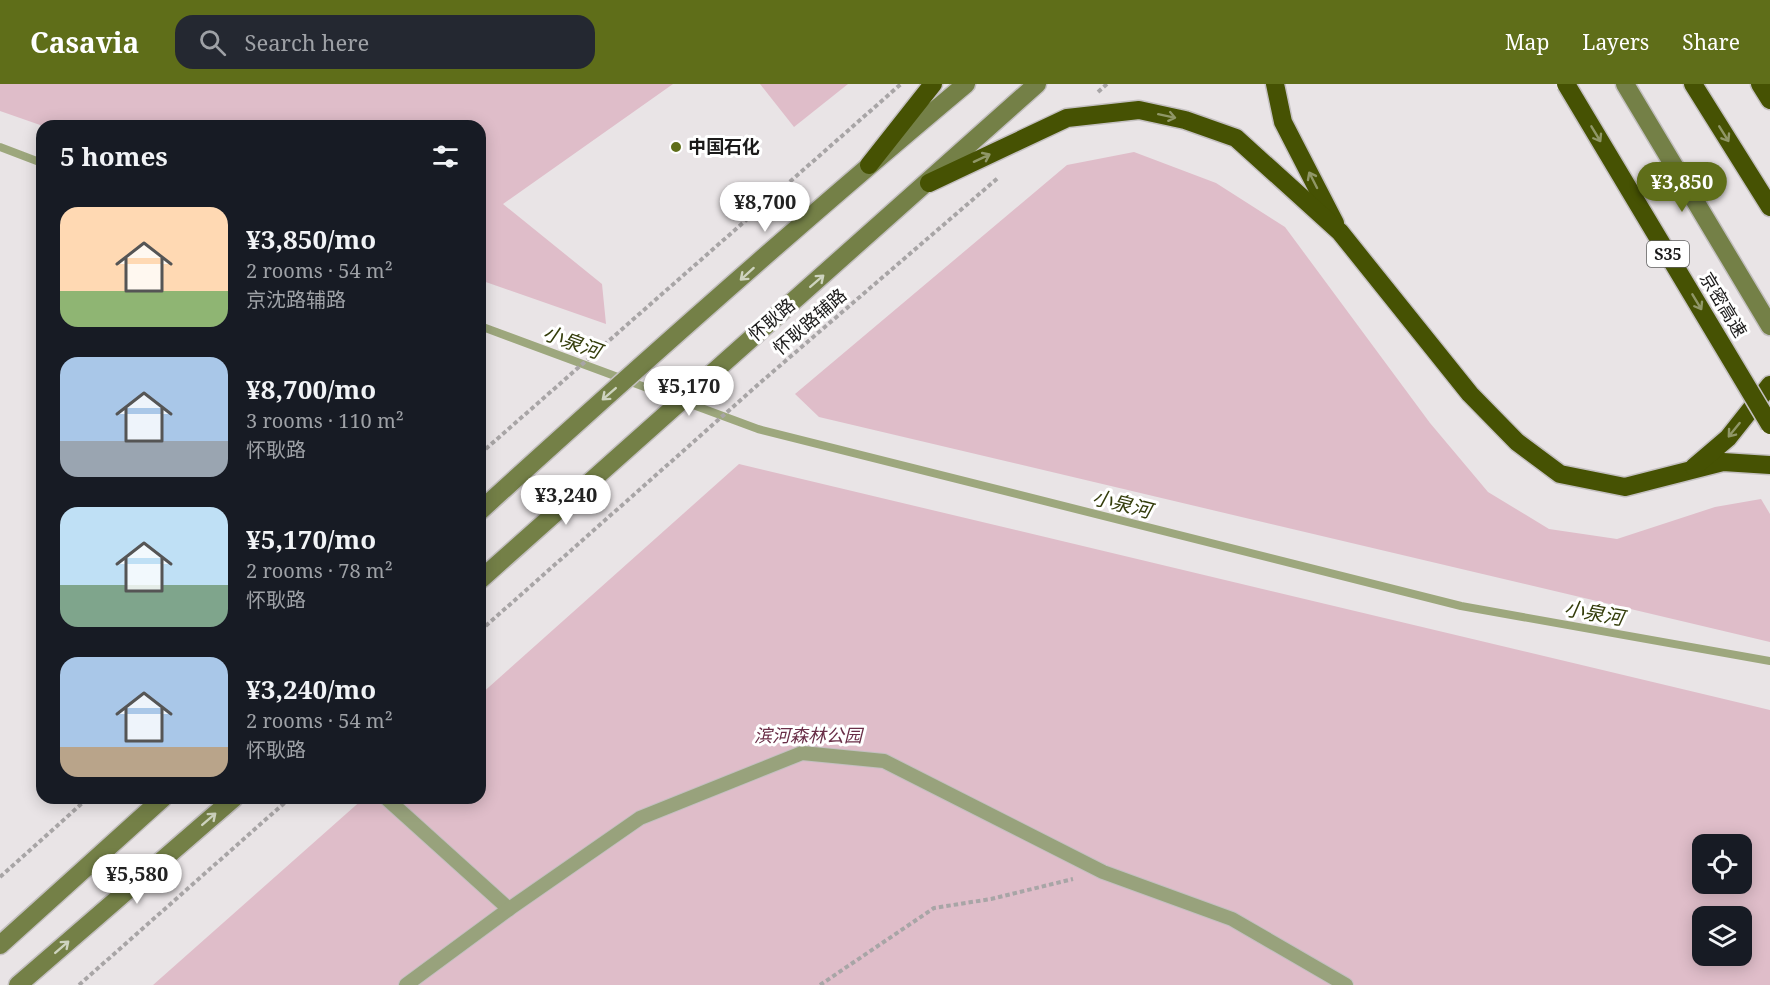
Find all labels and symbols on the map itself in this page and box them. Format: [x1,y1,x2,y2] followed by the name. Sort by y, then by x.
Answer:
[1156,111,1176,122] one-way arrow
[1591,125,1603,142] one-way arrow
[1719,125,1731,142] one-way arrow
[688,134,760,158] place label: 中国石化
[669,140,683,154] marker: 中国石化
[972,151,990,163] one-way arrow
[1633,162,1731,213] pin: ¥3,850
[1307,172,1319,190] one-way arrow
[716,182,814,233] pin: ¥8,700
[1647,241,1689,267] road number: S35
[739,267,754,281] one-way arrow
[1695,267,1753,342] street label: 京密高速
[809,274,824,288] one-way arrow
[768,283,851,360] street label: 怀耿路辅路
[743,292,800,346] street label: 怀耿路
[1691,293,1703,310] one-way arrow
[539,319,609,366] water label: 小泉河
[640,366,738,417] pin: ¥5,170
[602,387,617,401] one-way arrow
[1728,422,1741,438] one-way arrow
[517,475,615,526] pin: ¥3,240
[1090,483,1158,525] water label: 小泉河
[1562,594,1630,632] water label: 小泉河
[754,723,865,747] park label: 滨河森林公园
[201,812,216,826] one-way arrow
[88,854,186,905] pin: ¥5,580
[54,940,69,954] one-way arrow

